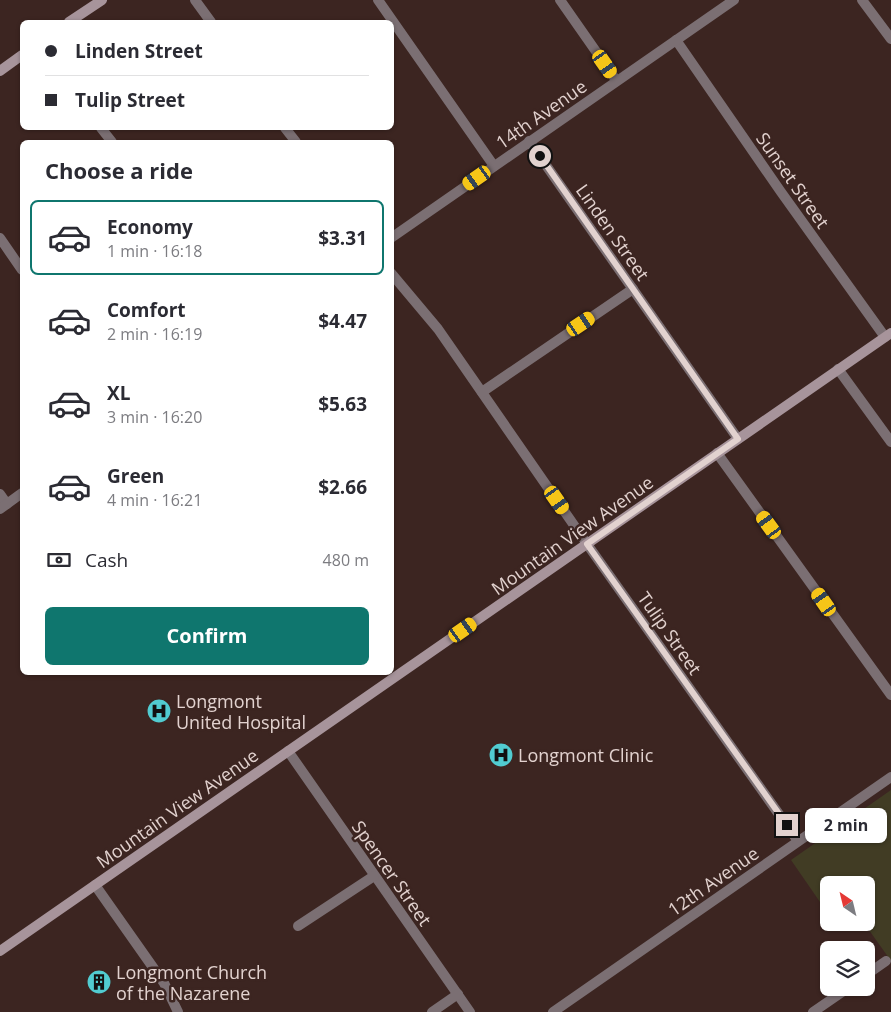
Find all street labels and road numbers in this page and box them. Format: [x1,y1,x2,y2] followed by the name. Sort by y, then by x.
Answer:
[491,74,591,154] street label: 14th Avenue
[751,127,835,233] street label: Sunset Street
[571,179,655,285] street label: Linden Street
[486,470,658,600] street label: Mountain View Avenue
[633,587,707,679] street label: Tulip Street
[91,743,263,873] street label: Mountain View Avenue
[347,816,437,930] street label: Spencer Street
[663,841,763,921] street label: 12th Avenue

